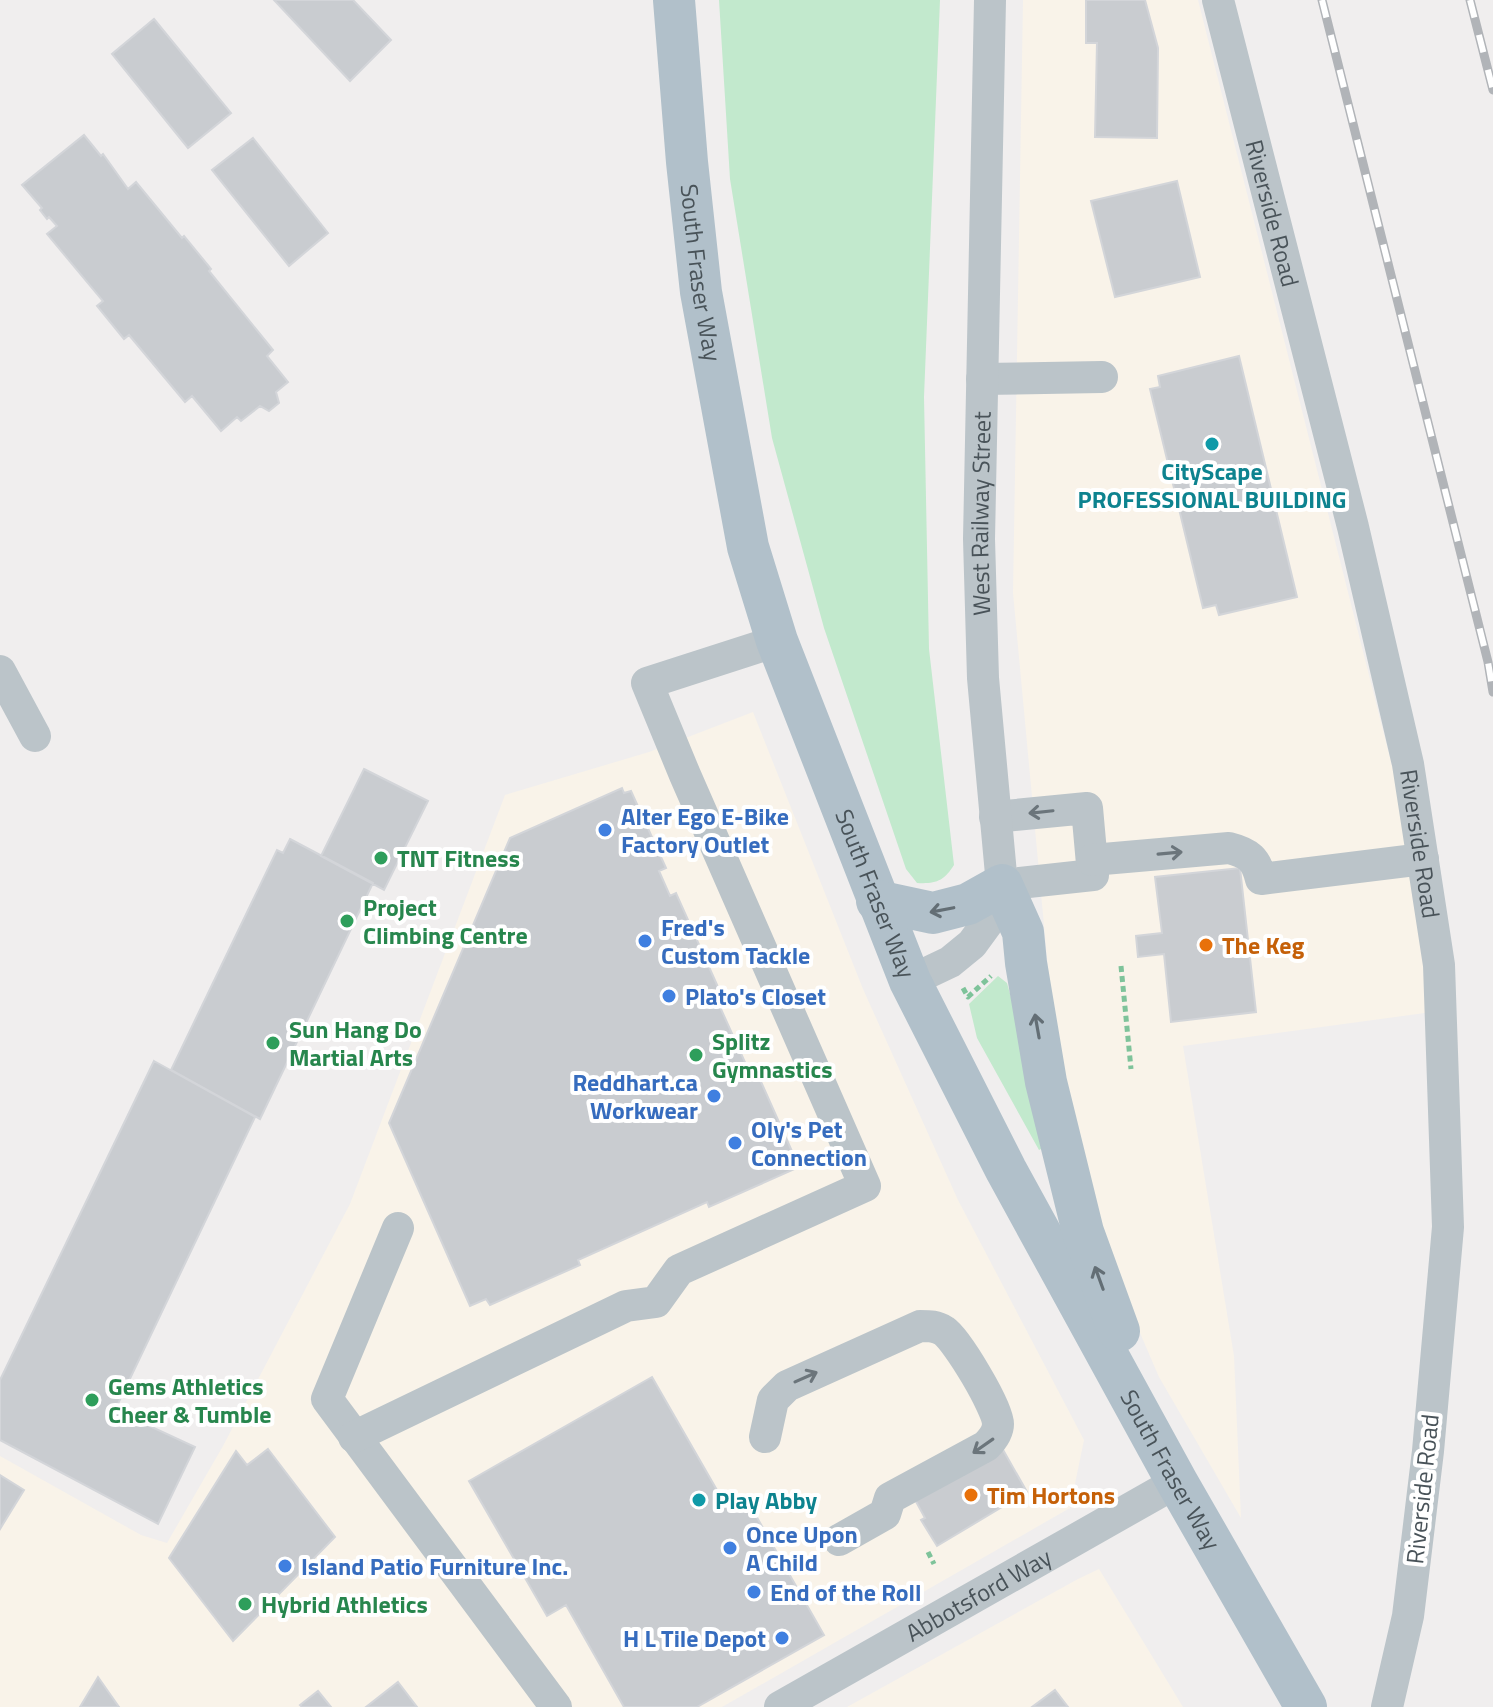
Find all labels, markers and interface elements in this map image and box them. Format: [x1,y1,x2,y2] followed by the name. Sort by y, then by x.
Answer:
[1236,136,1309,290] street label: Riverside Road
[671,182,731,365] street label: South Fraser Way
[961,411,1000,616] street label: West Railway Street
[1203,435,1221,453] marker: CityScape PROFESSIONAL BUILDING
[1078,453,1347,517] place label: CityScape PROFESSIONAL BUILDING
[1391,767,1450,921] street label: Riverside Road
[621,798,789,862] place label: Alter Ego E-Bike Factory Outlet
[826,804,925,984] street label: South Fraser Way
[1028,805,1055,820] one-way arrow
[596,821,614,839] marker: Alter Ego E-Bike Factory Outlet
[397,840,520,876] place label: TNT Fitness
[1156,845,1183,860] one-way arrow
[372,849,390,867] marker: TNT Fitness
[363,889,528,953] place label: Project Climbing Centre
[929,904,955,919] one-way arrow
[661,909,810,973] place label: Fred's Custom Tackle
[338,912,356,930] marker: Project Climbing Centre
[1222,927,1304,963] place label: The Keg
[636,932,654,950] marker: Fred's Custom Tackle
[1197,936,1215,954] marker: The Keg
[685,978,826,1014] place label: Plato's Closet
[660,987,678,1005] marker: Plato's Closet
[289,1011,422,1075] place label: Sun Hang Do Martial Arts
[1028,1014,1043,1039] one-way arrow
[712,1023,833,1087] place label: Splitz Gymnastics
[264,1034,282,1052] marker: Sun Hang Do Martial Arts
[687,1046,705,1064] marker: Splitz Gymnastics
[572,1064,698,1128] place label: Reddhart.ca Workwear
[705,1087,723,1105] marker: Reddhart.ca Workwear
[751,1111,867,1175] place label: Oly's Pet Connection
[726,1134,744,1152] marker: Oly's Pet Connection
[1091,1266,1106,1291] one-way arrow
[108,1368,272,1432] place label: Gems Athletics Cheer & Tumble
[793,1369,818,1384] one-way arrow
[1112,1383,1230,1557] street label: South Fraser Way
[83,1391,101,1409] marker: Gems Athletics Cheer & Tumble
[1396,1412,1448,1566] street label: Riverside Road
[972,1438,994,1454] one-way arrow
[987,1477,1115,1513] place label: Tim Hortons
[715,1482,817,1518] place label: Play Abby
[962,1486,980,1504] marker: Tim Hortons
[690,1491,708,1509] marker: Play Abby
[746,1516,858,1580] place label: Once Upon A Child
[721,1539,739,1557] marker: Once Upon A Child
[899,1539,1058,1650] street label: Abbotsford Way
[301,1548,568,1584] place label: Island Patio Furniture Inc.
[276,1557,294,1575] marker: Island Patio Furniture Inc.
[770,1574,922,1610] place label: End of the Roll
[745,1583,763,1601] marker: End of the Roll
[261,1586,428,1622] place label: Hybrid Athletics
[236,1595,254,1613] marker: Hybrid Athletics
[623,1620,766,1656] place label: H L Tile Depot
[773,1629,791,1647] marker: H L Tile Depot

